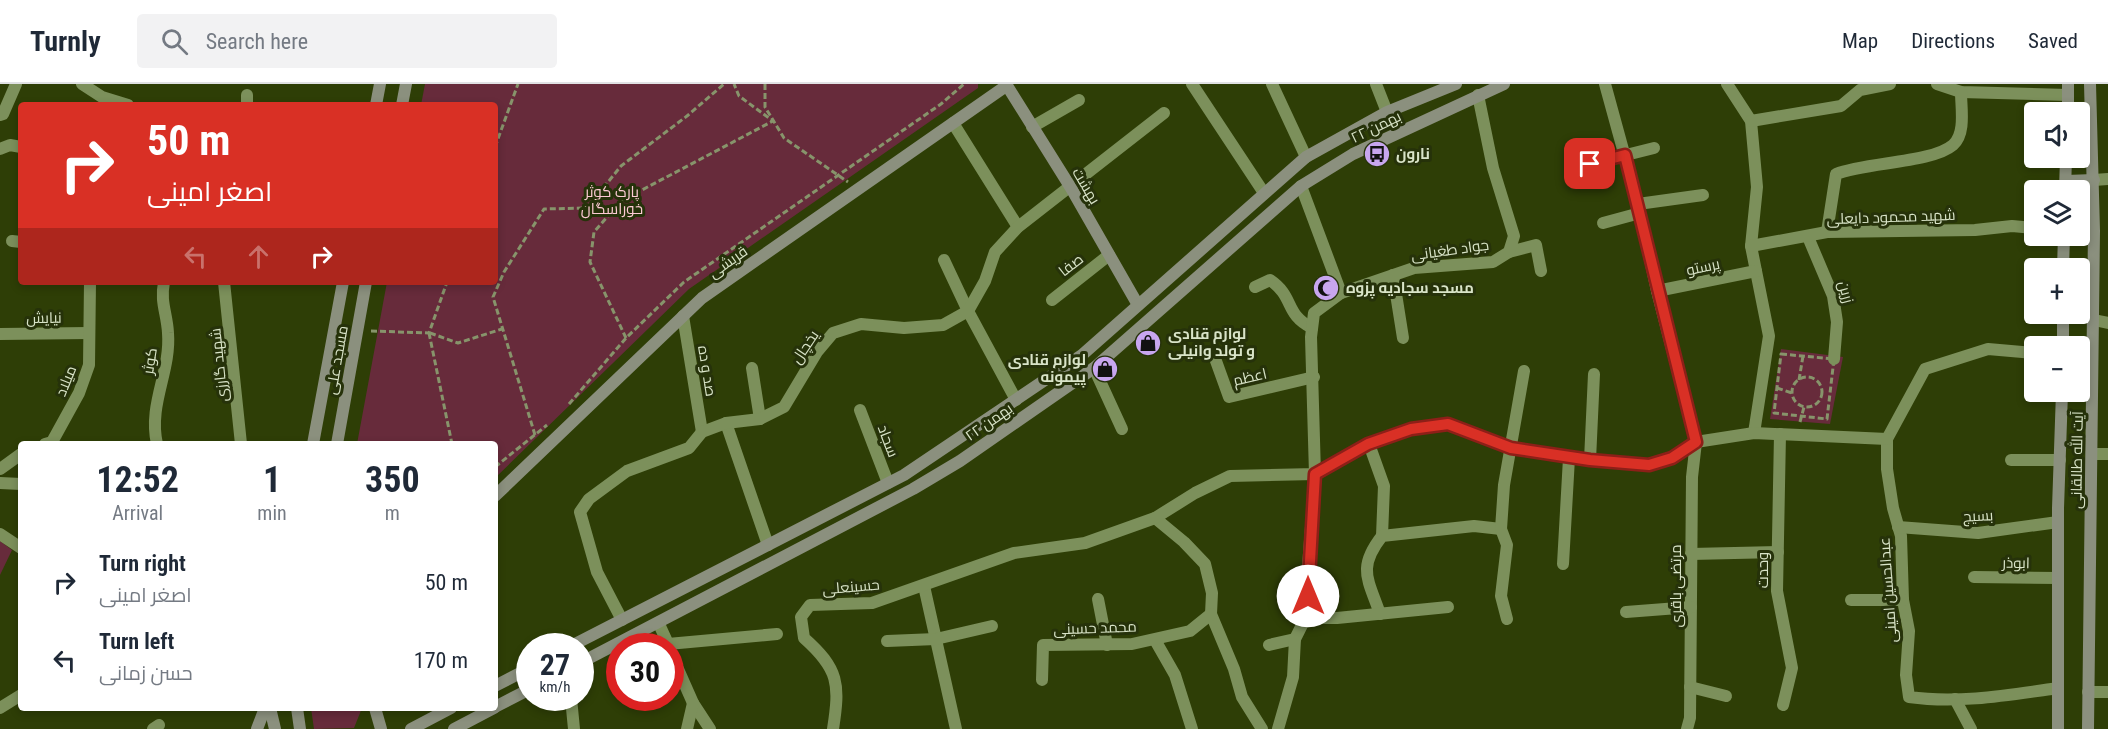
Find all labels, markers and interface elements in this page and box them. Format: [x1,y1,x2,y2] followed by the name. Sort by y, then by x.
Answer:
[137,14,557,68] search box
[30,25,101,58] text: Turnly
[158,25,191,58] icon: search
[206,29,308,54] text: Search here
[1842,29,1878,53] text: Map
[1911,29,1995,53] text: Directions
[2028,29,2078,53] text: Saved
[2024,102,2090,402] map controls
[2024,102,2090,168] button: sound
[1348,107,1405,148] street label: ۲۲ بهمن
[147,116,230,165] text: 50 m
[48,126,126,204] icon: right
[1564,138,1615,189] pin
[1362,139,1392,169] bus stop icon: نارون
[1396,145,1430,163] place label: نارون
[1573,147,1606,180] icon: arrive
[1067,165,1104,208] street label: بهشت
[147,176,272,208] text: اصغر امینی
[2024,180,2090,246] button: layers
[581,183,643,219] park label: پارک کوثر خوراسگان
[1826,206,1956,229] street label: شهید محمود دایعلی
[1410,236,1490,265] street label: جواد طغیانی
[179,240,212,273] icon: left
[242,240,275,273] icon: ahead
[305,240,338,273] icon: right
[705,242,752,283] street label: قریشی
[1055,250,1087,280] street label: صفا
[1685,255,1722,280] street label: پرستو
[2024,258,2090,324] button: +
[1311,273,1341,303] mosque icon: مسجد سجادیه پزوه
[1346,279,1474,299] place label: مسجد سجادیه پزوه
[1833,279,1858,305] street label: زرین
[26,309,62,328] street label: نیایش
[322,324,353,396] street label: مسجد علی
[1168,325,1255,360] place label: لوازم قنادی و تولد وانیلی
[206,327,233,403] street label: شهید گارزی
[787,327,824,368] street label: یخچال
[1133,328,1163,358] shop icon: لوازم قنادی و تولد وانیلی
[2024,336,2090,402] button: −
[694,344,720,398] street label: صد و ده
[139,346,161,377] street label: کوثر
[1008,351,1087,388] place label: لوازم قنادی پیمونه
[1090,354,1120,384] shop icon: لوازم قنادی پیمونه
[52,363,80,399] street label: میلاد
[1231,364,1269,391] street label: اعظم
[962,399,1017,446] street label: ۲۲ بهمن
[2066,411,2088,509] street label: آیت الله طالقانی
[874,422,902,460] street label: سجاد
[96,459,179,501] text: 12:52
[263,459,281,501] text: 1
[365,459,420,501] text: 350
[112,501,163,525] text: Arrival
[257,501,287,525] text: min
[385,501,400,525] text: m
[1962,506,1994,528] street label: بسیج
[1875,537,1902,643] street label: عبدالحسین امینی
[1667,544,1686,628] street label: مرتضی باقری
[99,551,186,576] text: Turn right
[1754,552,1772,588] street label: وحدت
[2001,554,2030,572] street label: ابوذر
[1276,564,1340,628] position arrow
[48,566,81,599] icon: right
[425,570,468,595] text: 50 m
[822,576,880,599] street label: حسینعلی
[99,583,192,607] text: اصغر امینی
[1053,618,1137,639] street label: محمد حسینی
[99,629,174,654] text: Turn left
[606,633,684,711] speed limit sign: 30
[48,644,81,677] icon: left
[540,647,570,682] text: 27
[414,648,468,673] text: 170 m
[99,661,193,685] text: حسن زمانی
[540,678,570,696] text: km/h

